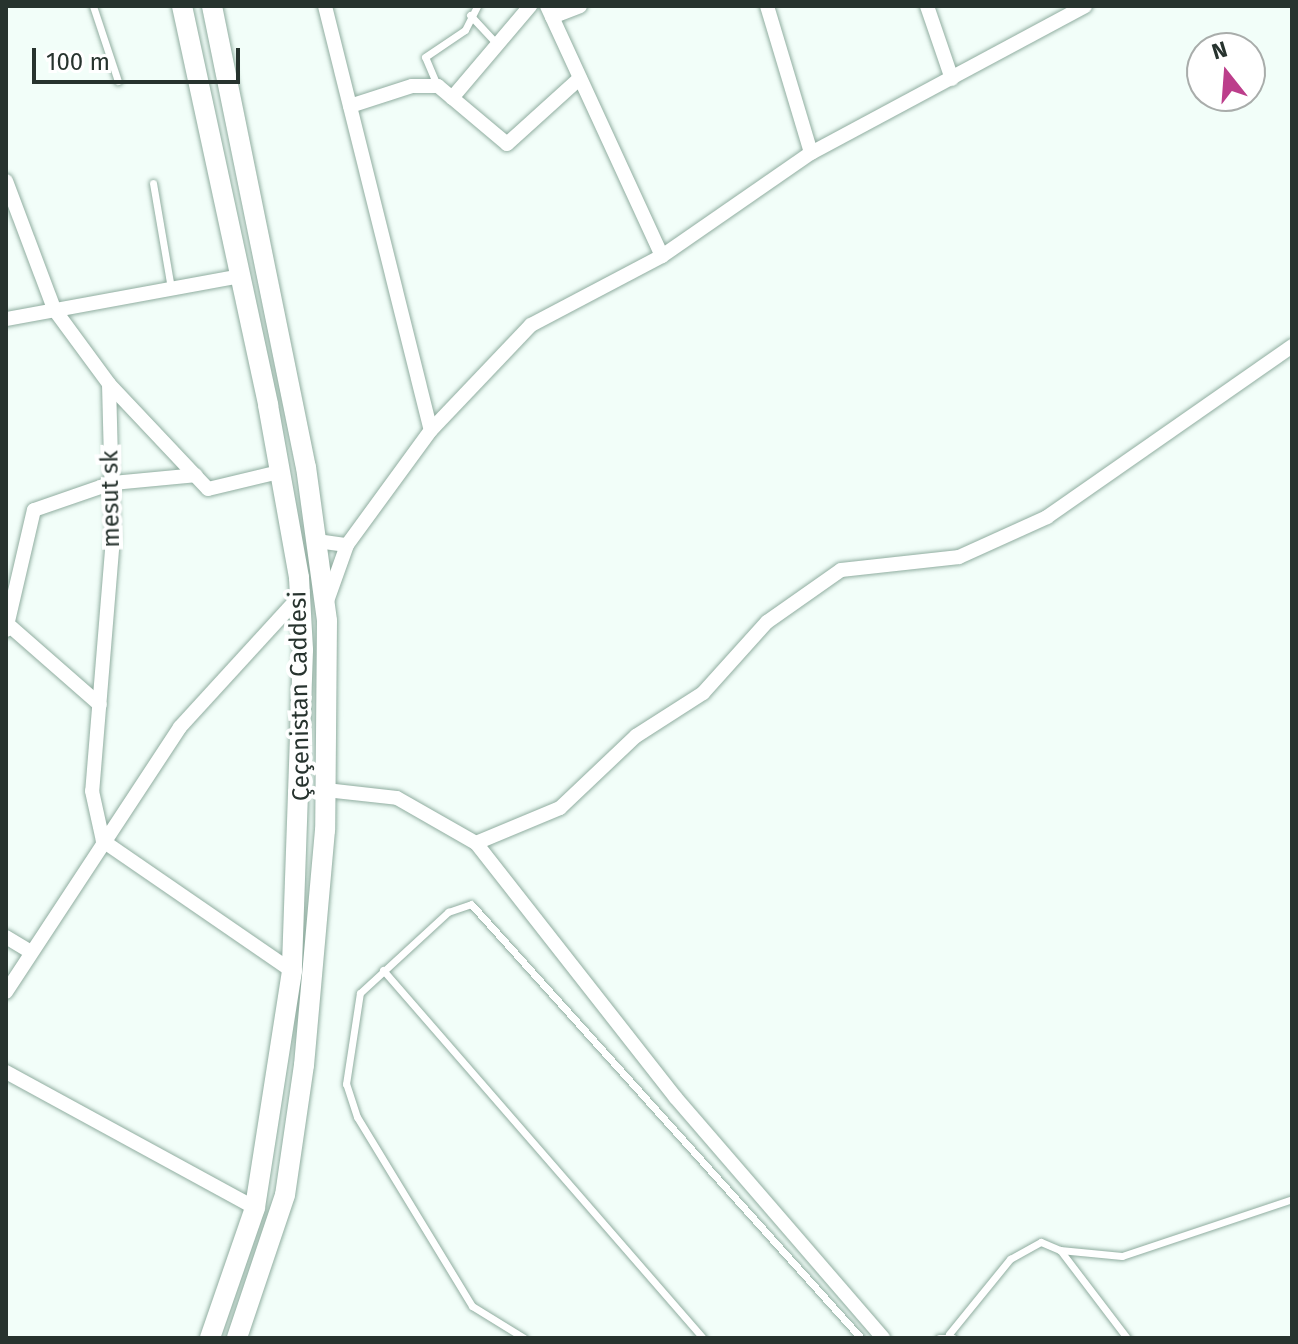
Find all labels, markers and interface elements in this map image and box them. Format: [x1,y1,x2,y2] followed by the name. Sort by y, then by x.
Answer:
[36,32,244,82] scale bar
[1186,32,1266,112] north arrow
[1208,35,1230,66] text: N
[46,48,110,76] text: 100 m
[96,450,126,548] street label: mesut sk
[284,591,316,801] street label: Çeçenistan Caddesi

